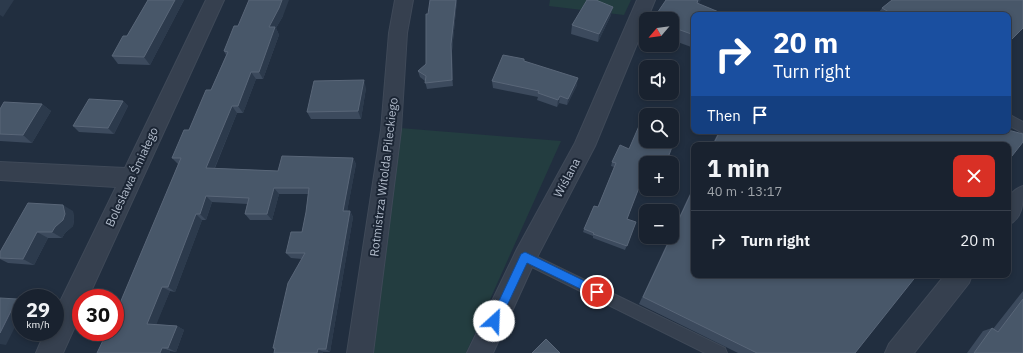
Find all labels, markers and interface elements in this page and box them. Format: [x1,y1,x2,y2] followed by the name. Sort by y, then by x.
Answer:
[639,12,679,52] north arrow
[639,12,679,244] map controls
[773,24,838,61] text: 20 m
[707,28,759,80] icon: right
[639,60,679,100] button: sound
[773,60,851,83] text: Turn right
[366,96,401,257] street label: Rotmistrza Witolda Pileckiego
[749,104,771,126] icon: arrive
[707,106,741,125] text: Then
[639,108,679,148] button: search
[102,124,161,229] street label: Bolesława Śmiałego
[707,152,770,184] text: 1 min
[550,155,583,200] street label: Wiślana
[953,155,995,197] button: close
[639,156,679,196] button: +
[707,183,782,200] text: 40 m · 13:17
[639,204,679,244] button: −
[707,230,729,252] icon: right
[741,231,810,250] text: Turn right
[960,231,995,250] text: 20 m
[580,275,614,309] pin
[586,281,608,303] icon: arrive
[72,289,124,341] speed limit sign: 30
[26,296,50,323] text: 29
[473,300,515,342] position arrow
[26,318,50,331] text: km/h

